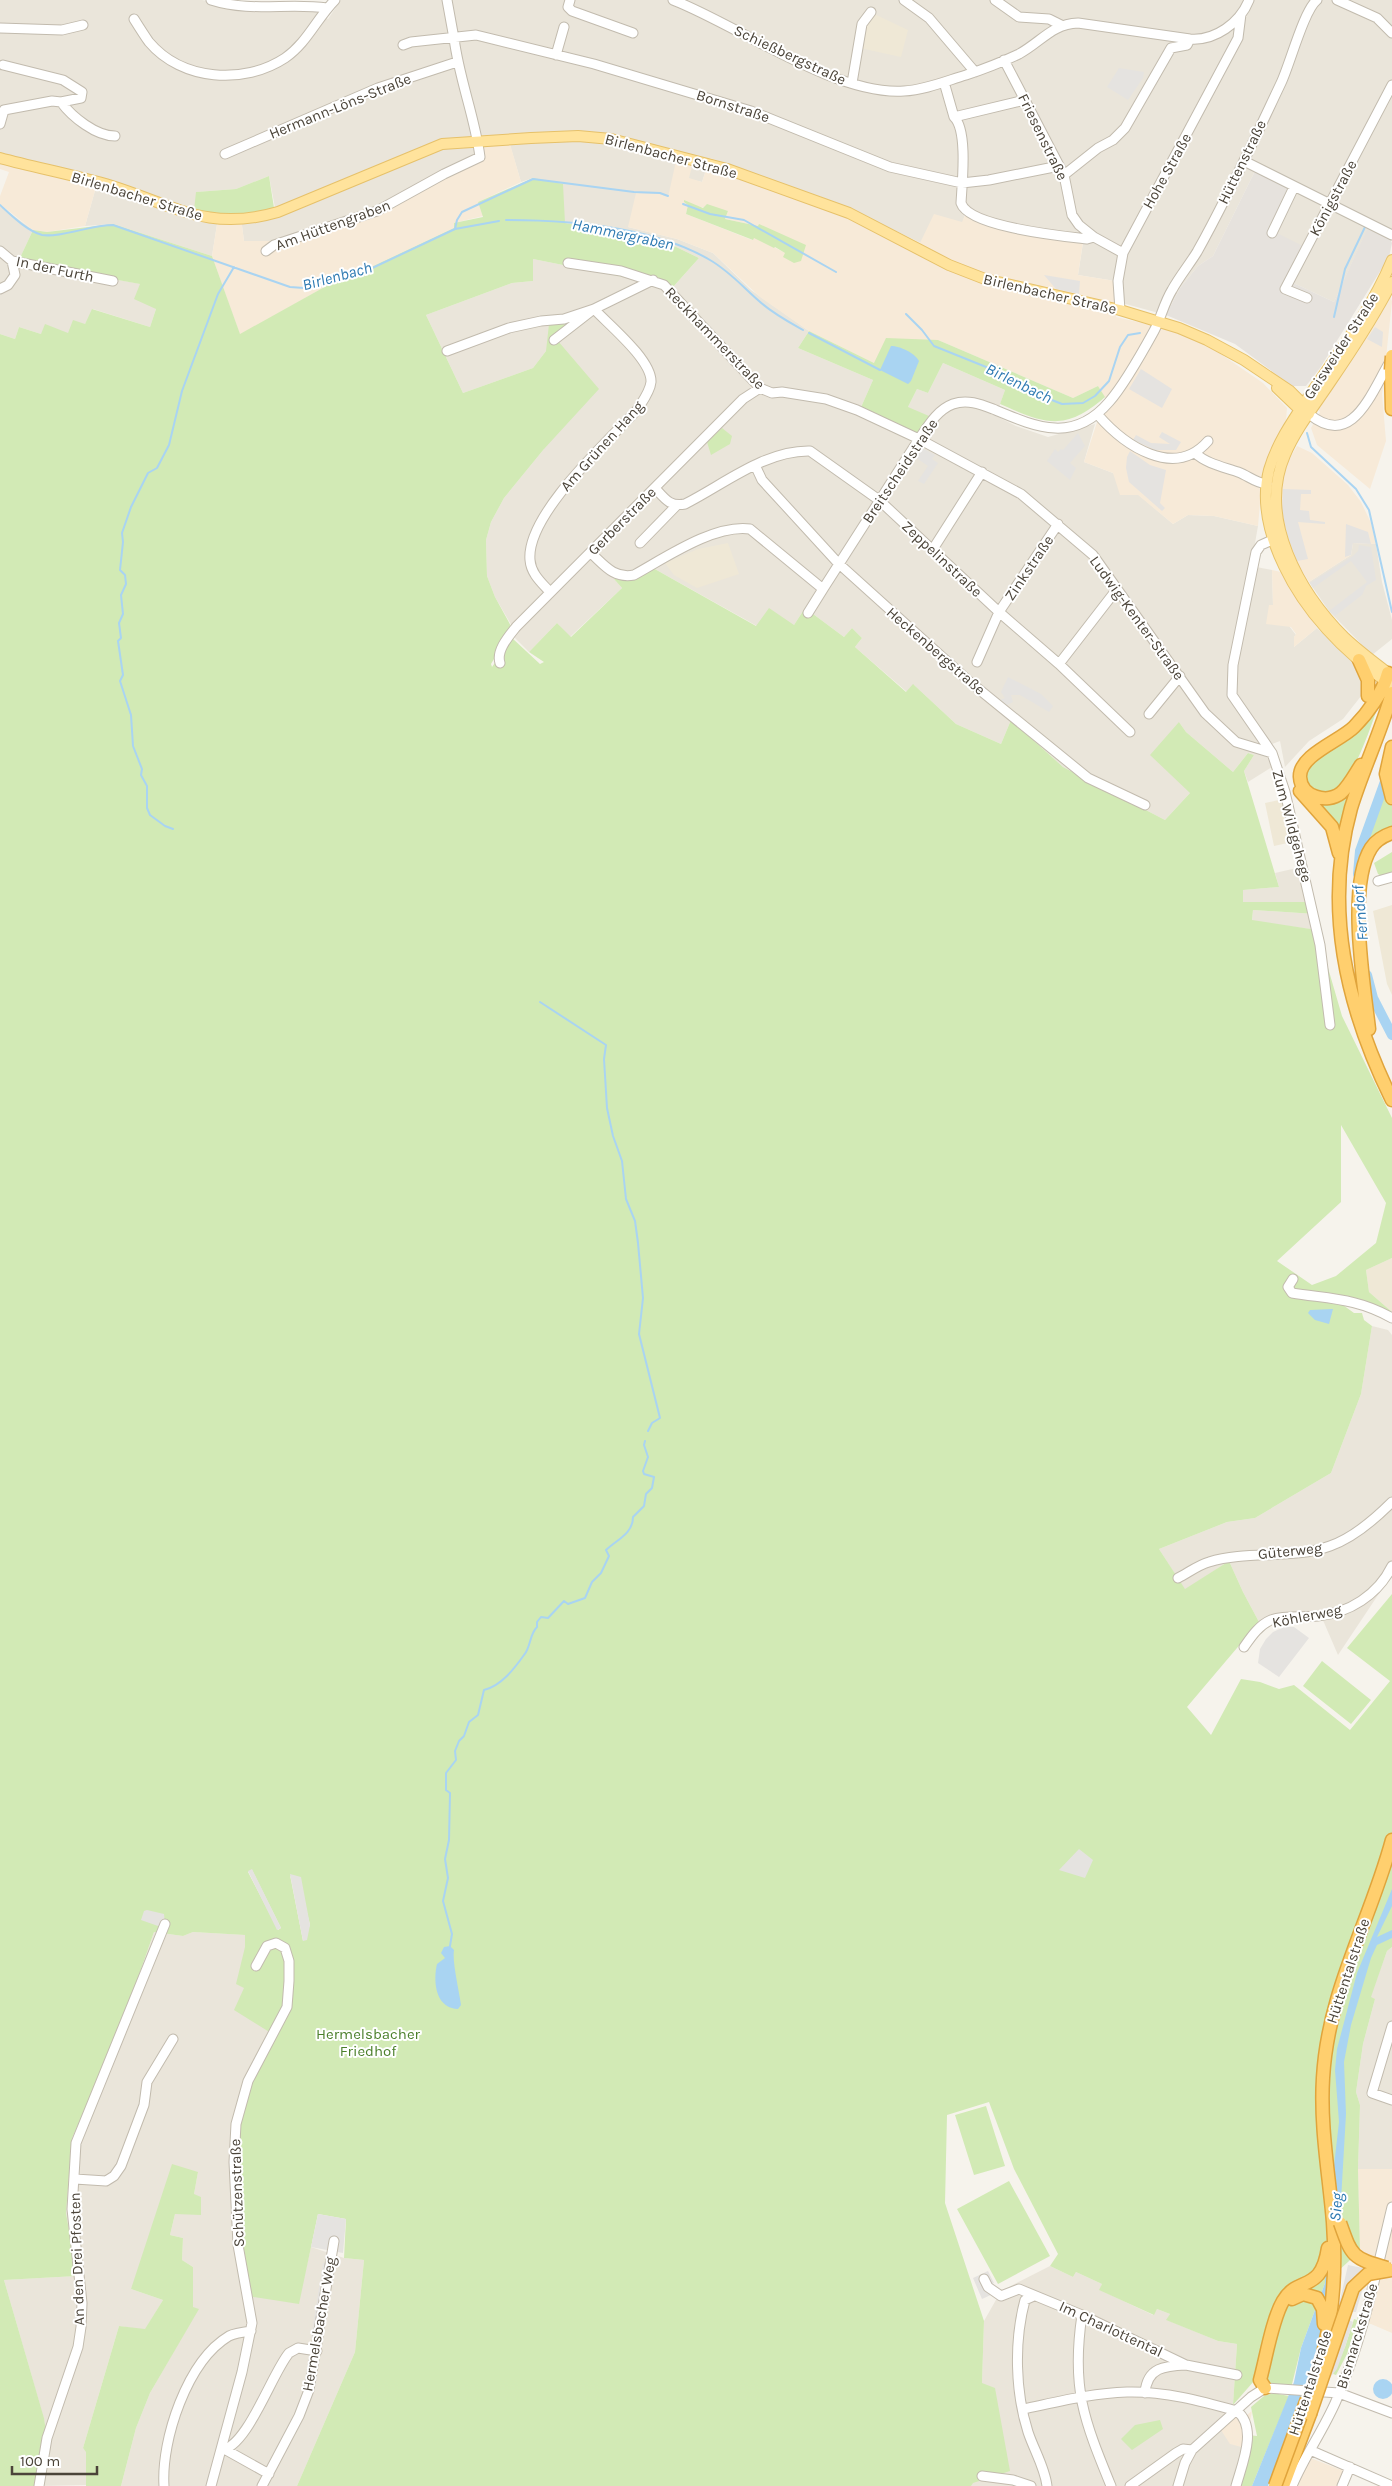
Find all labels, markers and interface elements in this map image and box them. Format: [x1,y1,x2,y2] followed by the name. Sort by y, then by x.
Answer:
[731,21,849,89] street label: Schießbergstraße
[266,69,414,143] street label: Hermann-Löns-Straße
[694,86,772,126] street label: Bornstraße
[1014,91,1072,183] street label: Friesenstraße
[1214,117,1270,207] street label: Hüttenstraße
[603,130,739,182] street label: Birlenbacher Straße
[1139,130,1195,212] street label: Hohe Straße
[1305,157,1361,239] street label: Königstraße
[69,167,205,225] street label: Birlenbacher Straße
[273,196,393,254] street label: Am Hüttengraben
[570,214,676,254] water label: Hammergraben
[14,252,96,286] street label: In der Furth
[300,258,374,294] water label: Birlenbach
[982,270,1118,318] street label: Birlenbacher Straße
[661,283,769,393] street label: Reckhammerstraße
[1300,289,1382,403] street label: Geisweider Straße
[983,359,1055,407] water label: Birlenbach
[557,397,648,495] street label: Am Grünen Hang
[858,415,942,527] street label: Breitscheidstraße
[584,483,660,559] street label: Gerberstraße
[898,517,986,601] street label: Zeppelinstraße
[1001,532,1057,604] street label: Zinkstraße
[1086,552,1188,684] street label: Ludwig-Kenter-Straße
[883,603,989,699] street label: Heckenbergstraße
[1268,768,1316,884] street label: Zum Wildgehege
[1348,882,1372,942] water label: Ferndorf
[1257,1539,1324,1563] street label: Güterweg
[1271,1600,1344,1632] street label: Köhlerweg
[1323,1916,1373,2026] street label: Hüttentalstraße
[316,2025,421,2060] park label: Hermelsbacher Friedhof
[226,2138,248,2248] street label: Schützenstraße
[1325,2191,1347,2222] water label: Sieg
[66,2192,88,2326] street label: An den Drei Pfosten
[298,2255,340,2393] street label: Hermelsbacher Weg
[1332,2281,1382,2391] street label: Bismarckstraße
[1056,2297,1166,2361] street label: Im Charlottental
[1285,2328,1335,2438] street label: Hüttentalstraße
[12,2444,98,2476] scale bar
[20,2452,60,2470] text: 100 m

